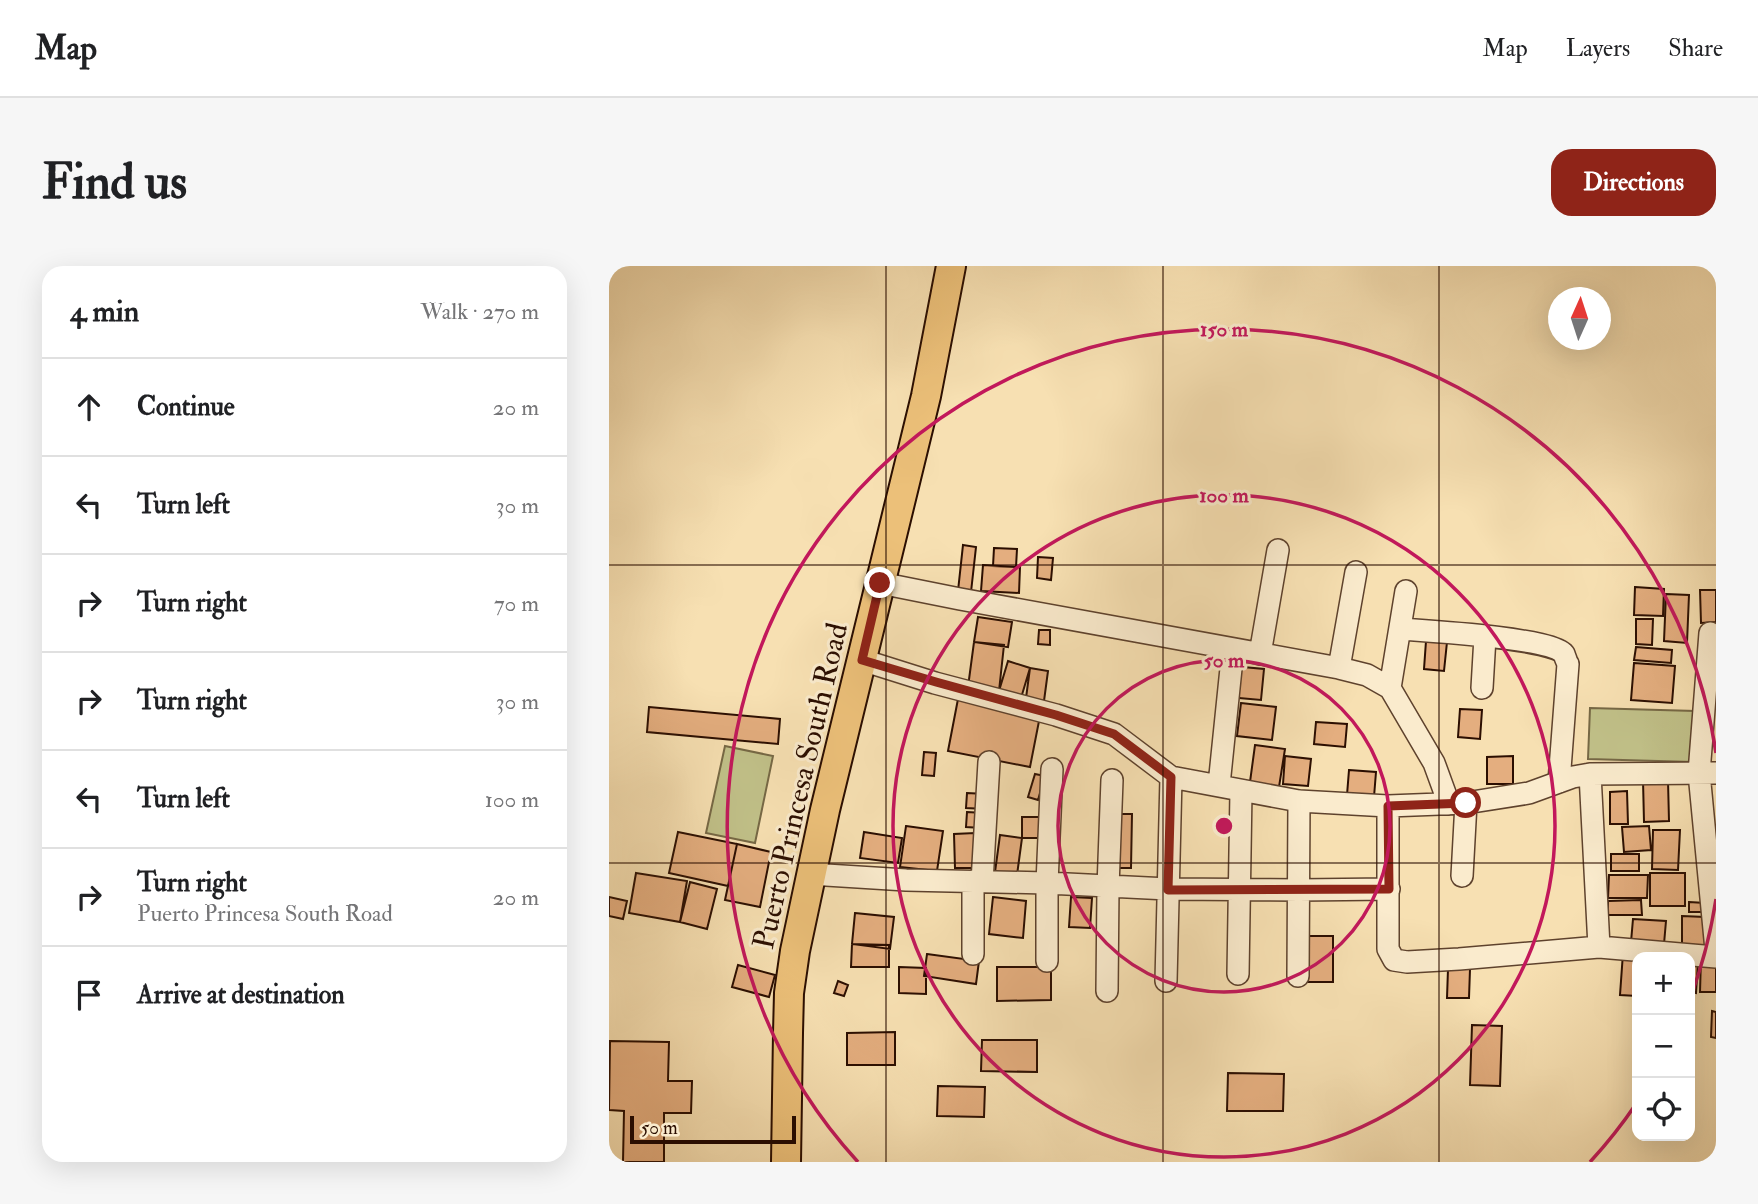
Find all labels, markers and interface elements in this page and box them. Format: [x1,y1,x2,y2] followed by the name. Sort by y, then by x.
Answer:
[35,28,97,69] text: Map
[1483,33,1528,64] text: Map
[1566,33,1630,64] text: Layers
[1668,33,1723,64] text: Share
[1551,149,1716,216] button: Directions
[42,152,187,213] text: Find us
[1548,287,1611,350] north arrow
[70,293,139,330] text: 4 min
[420,297,539,326] text: Walk · 270 m
[1200,316,1249,343] text: 150 m
[70,388,108,426] icon: ahead
[137,391,235,423] text: Continue
[493,393,539,422] text: 20 m
[1199,482,1250,509] text: 100 m
[70,486,108,524] icon: left
[137,489,230,521] text: Turn left
[496,491,539,520] text: 30 m
[864,567,895,598] route end
[70,584,108,622] icon: right
[137,587,247,619] text: Turn right
[494,589,539,618] text: 70 m
[745,619,856,953] street label: Puerto Princesa South Road
[1204,647,1245,674] text: 50 m
[70,682,108,720] icon: right
[137,685,247,717] text: Turn right
[496,687,539,716] text: 30 m
[70,780,108,818] icon: left
[137,783,230,815] text: Turn left
[485,785,539,814] text: 100 m
[1450,787,1481,818] route start
[1212,814,1236,838] centre of rings
[137,867,247,899] text: Turn right
[70,878,108,916] icon: right
[493,883,539,912] text: 20 m
[137,899,393,928] text: Puerto Princesa South Road
[1632,952,1695,1141] map controls
[1632,952,1695,1015] button: +
[70,976,108,1014] icon: arrive
[137,979,345,1011] text: Arrive at destination
[1632,1015,1695,1078] button: −
[1632,1078,1695,1141] button: locate
[630,1113,796,1145] scale bar
[641,1116,678,1140] text: 50 m

